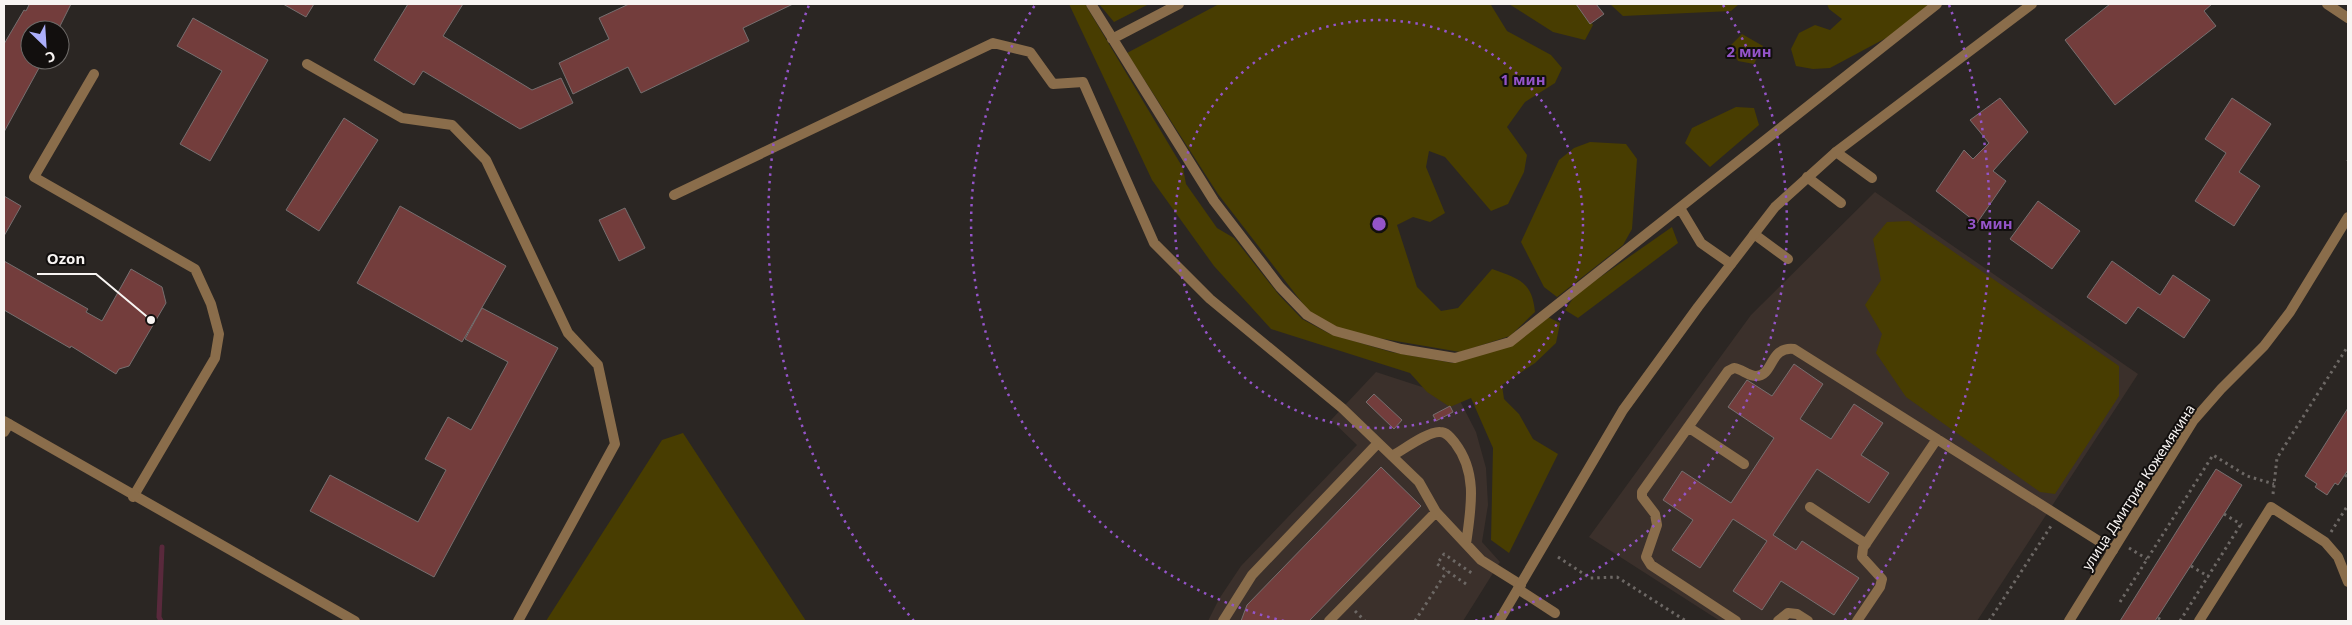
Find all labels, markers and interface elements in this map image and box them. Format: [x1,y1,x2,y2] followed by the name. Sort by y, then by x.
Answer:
[20,20,70,70] north arrow
[1727,41,1772,61] text: 2 мин
[43,47,59,68] text: С
[1501,69,1546,89] text: 1 мин
[1968,213,2013,233] text: 3 мин
[1370,215,1388,233] centre of rings
[37,244,96,274] callout: Ozon
[47,248,85,268] text: Ozon
[2077,400,2199,574] street label: улица Дмитрия Кожемякина

